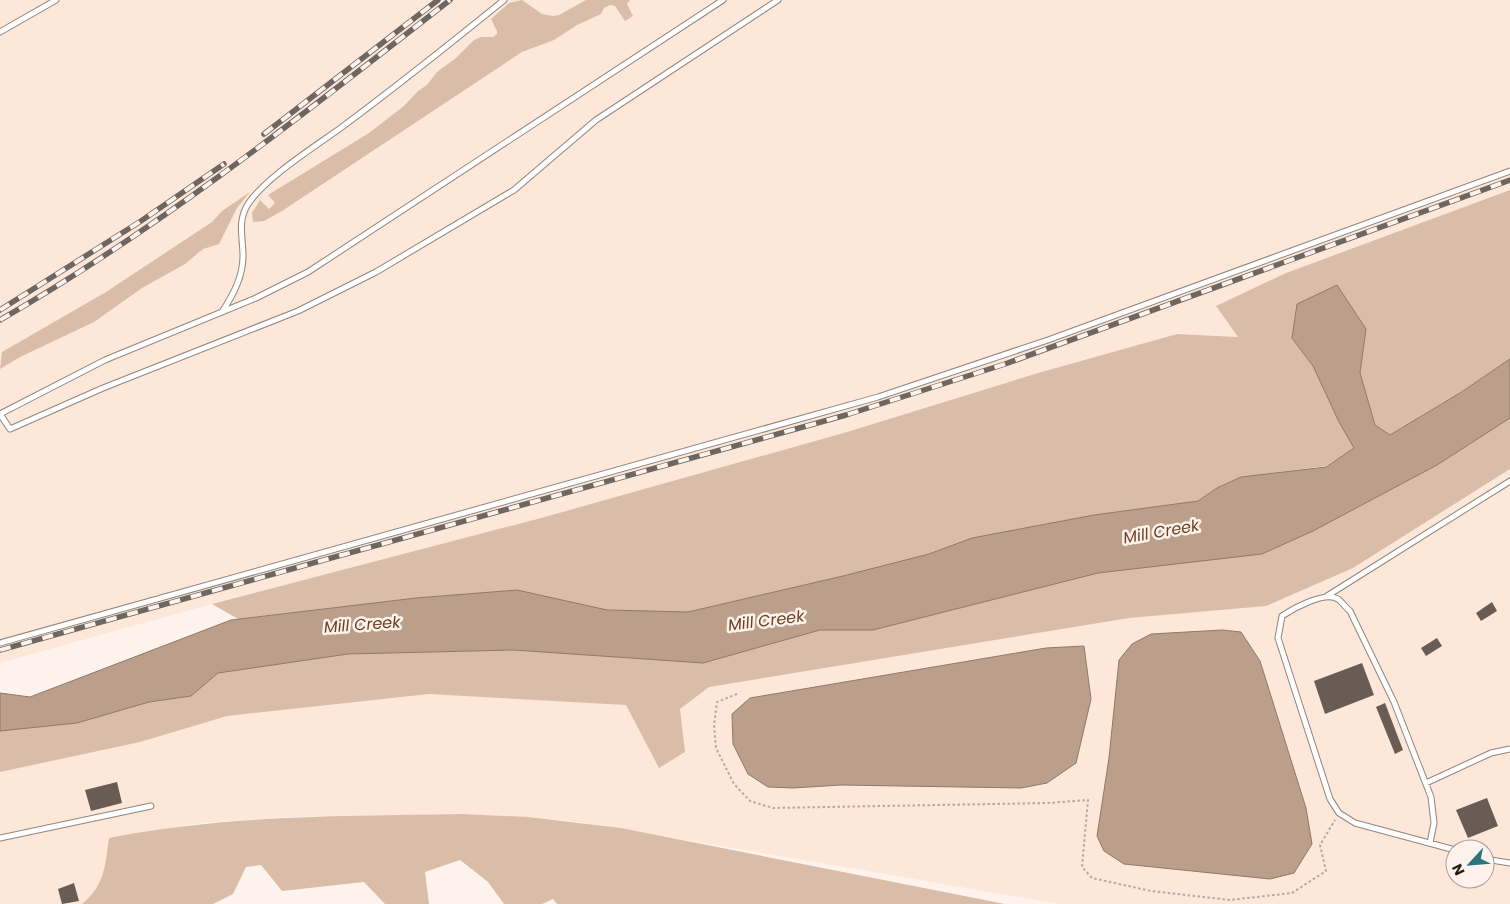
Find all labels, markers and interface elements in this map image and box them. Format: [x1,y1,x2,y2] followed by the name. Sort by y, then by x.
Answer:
[1121,513,1202,549] water label: Mill Creek
[727,604,806,637] water label: Mill Creek
[323,610,402,639] water label: Mill Creek
[1445,839,1495,889] north arrow
[1447,861,1470,879] text: N

